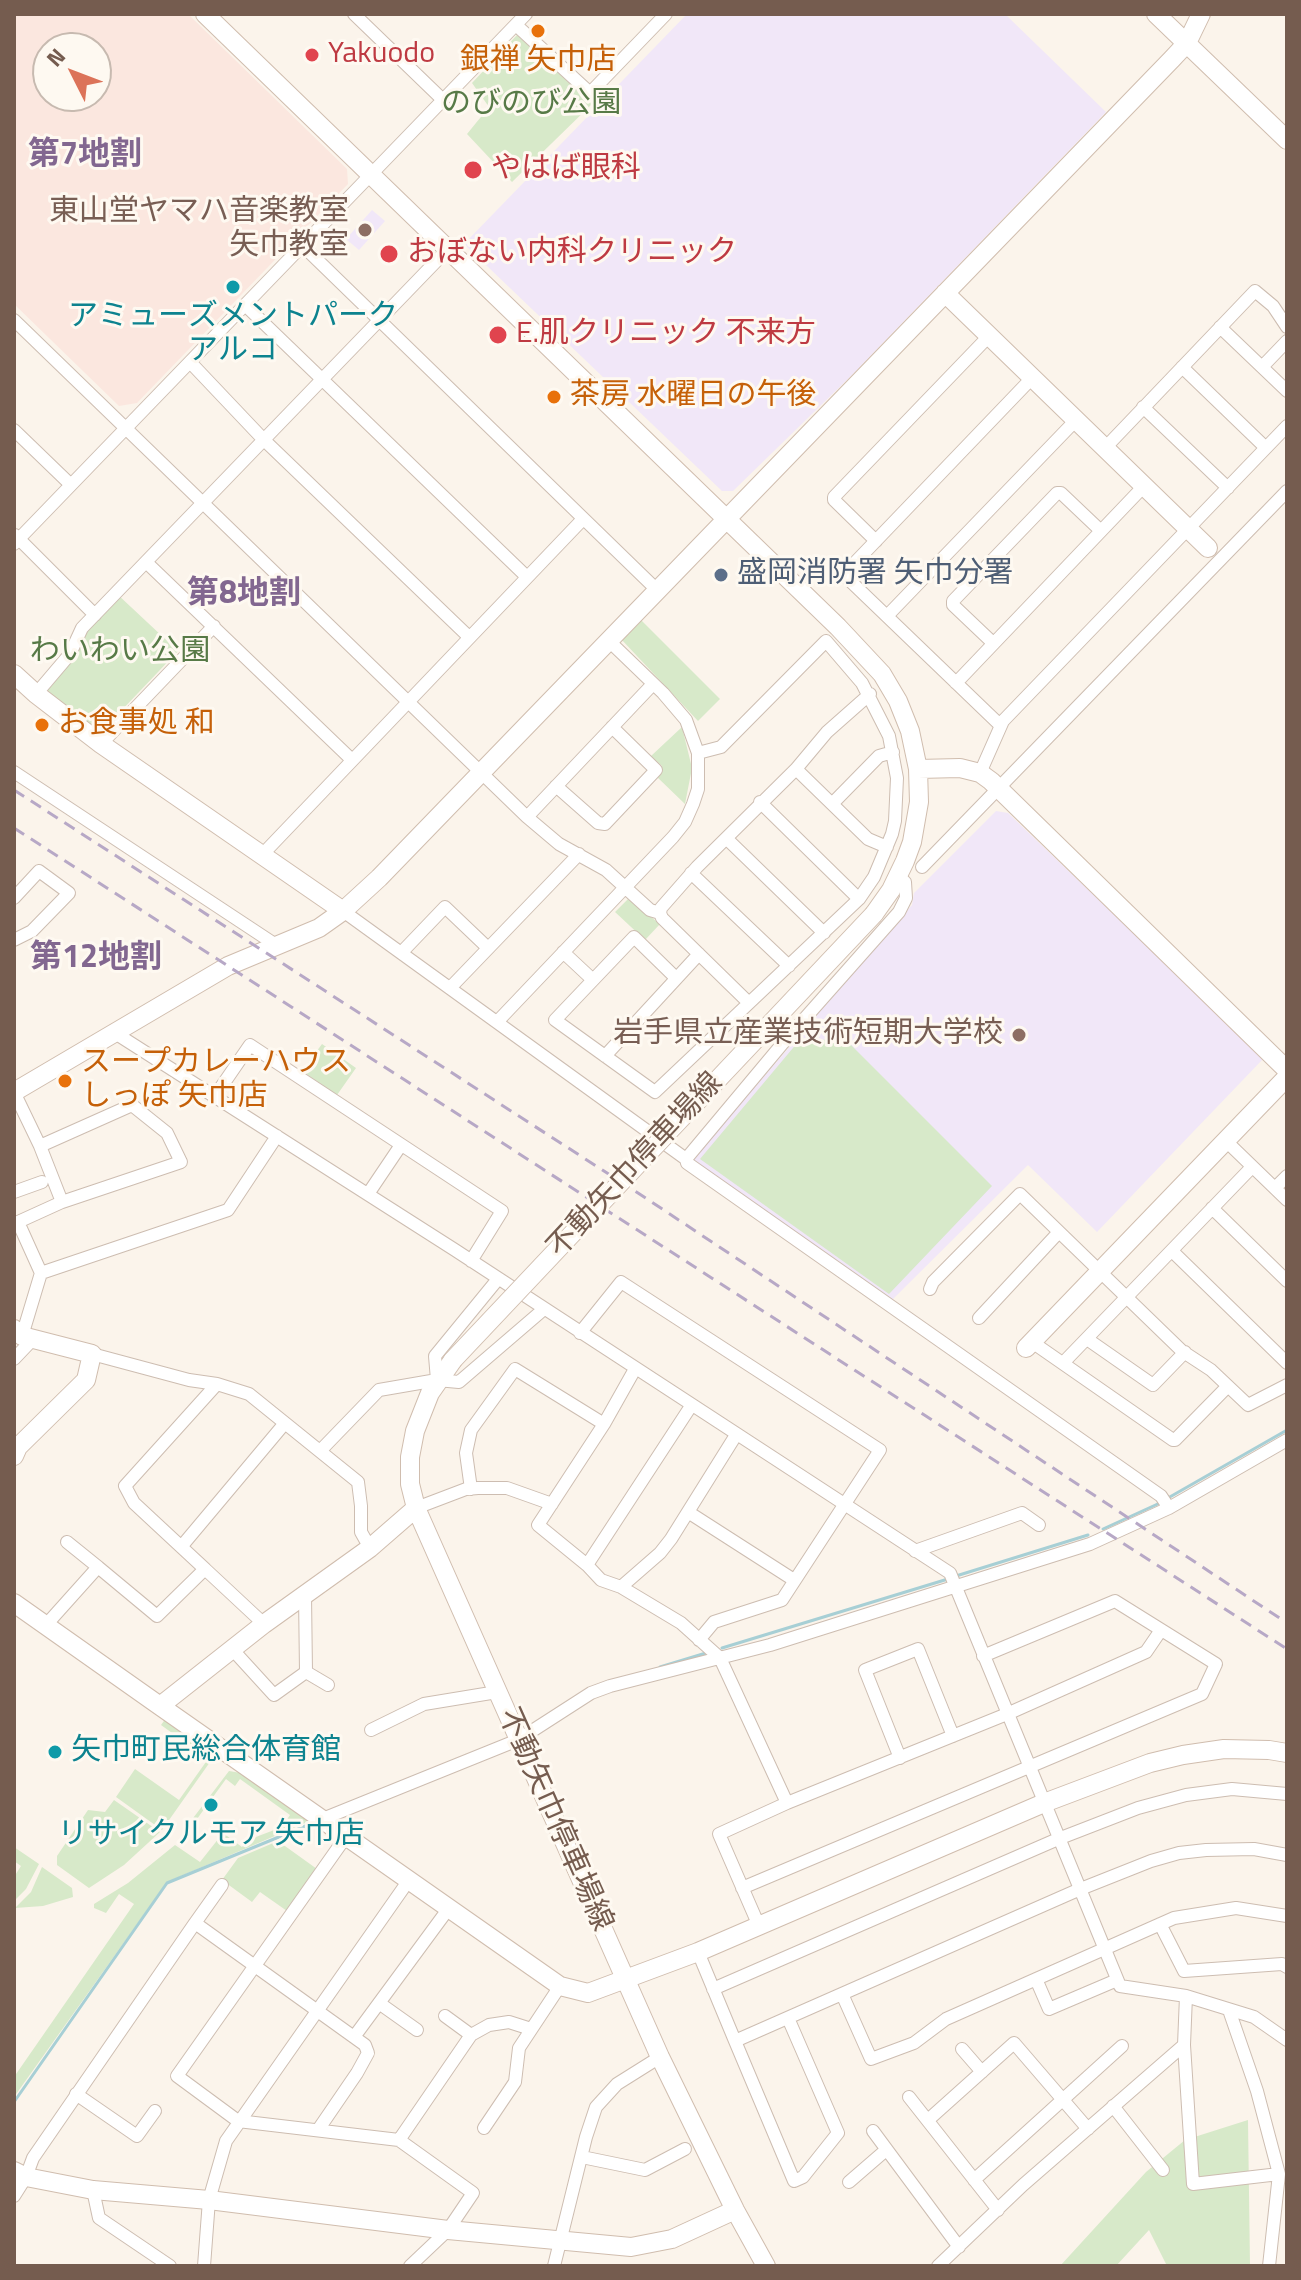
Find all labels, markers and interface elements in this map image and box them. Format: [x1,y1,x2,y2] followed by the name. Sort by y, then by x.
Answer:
[529,22,547,40] marker: 銀禅 矢巾店
[32,32,112,112] north arrow
[328,37,435,73] place label: Yakuodo
[38,40,73,74] text: N
[460,44,616,80] place label: 銀禅 矢巾店
[303,46,321,64] marker: Yakuodo
[441,87,621,123] park label: のびのび公園
[28,137,142,175] district label: 第7地割
[491,152,641,188] place label: やはば眼科
[462,159,484,181] marker: やはば眼科
[49,195,349,266] place label: 東山堂ヤマハ音楽教室 矢巾教室
[356,221,374,239] marker: 東山堂ヤマハ音楽教室 矢巾教室
[407,236,737,272] place label: おぼない内科クリニック
[378,243,400,265] marker: おぼない内科クリニック
[224,278,242,296] marker: アミューズメントパーク アルコ
[68,300,398,370] place label: アミューズメントパーク アルコ
[516,317,816,353] place label: E.肌クリニック 不来方
[487,324,509,346] marker: E.肌クリニック 不来方
[570,379,817,415] place label: 茶房 水曜日の午後
[545,388,563,406] marker: 茶房 水曜日の午後
[737,557,1014,593] place label: 盛岡消防署 矢巾分署
[712,566,730,584] marker: 盛岡消防署 矢巾分署
[187,576,301,614] district label: 第8地割
[30,635,210,671] park label: わいわい公園
[58,707,215,743] place label: お食事処 和
[33,716,51,734] marker: お食事処 和
[30,940,162,978] district label: 第12地割
[613,1017,1003,1053] place label: 岩手県立産業技術短期大学校
[1010,1026,1028,1044] marker: 岩手県立産業技術短期大学校
[81,1046,351,1116] place label: スープカレーハウス しっぽ 矢巾店
[541,1066,731,1266] street label: 不動矢巾停車場線
[56,1072,74,1090] marker: スープカレーハウス しっぽ 矢巾店
[489,1703,619,1937] street label: 不動矢巾停車場線
[71,1734,341,1770] place label: 矢巾町民総合体育館
[46,1743,64,1761] marker: 矢巾町民総合体育館
[202,1796,220,1814] marker: リサイクルモア 矢巾店
[58,1818,364,1854] place label: リサイクルモア 矢巾店

